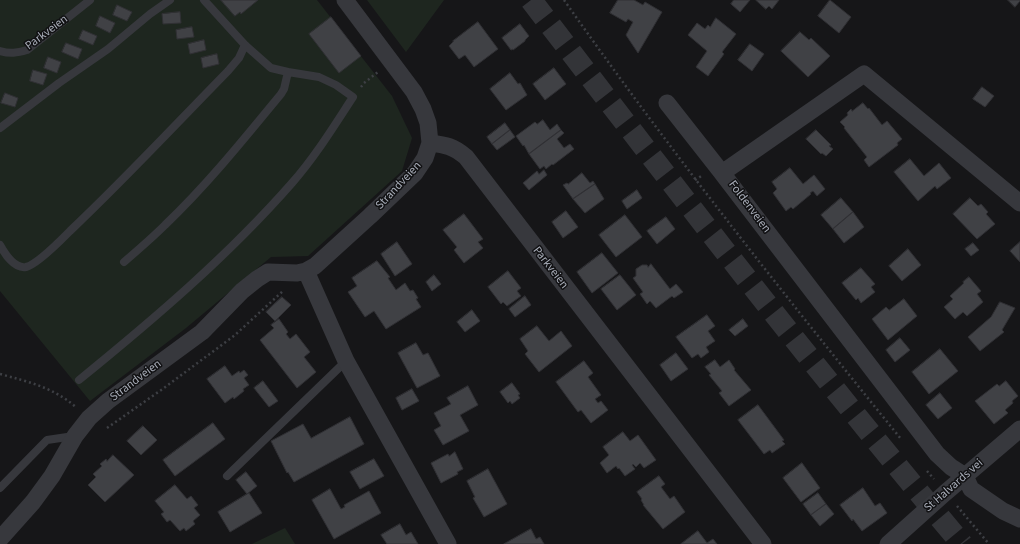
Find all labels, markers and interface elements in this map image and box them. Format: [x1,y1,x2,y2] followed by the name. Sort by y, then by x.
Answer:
[23,12,71,54] street label: Parkveien
[373,159,425,213] street label: Strandveien
[725,178,773,236] street label: Foldenveien
[529,244,571,292] street label: Parkveien
[108,357,164,405] street label: Strandveien
[922,456,986,516] street label: St Halvards vei

